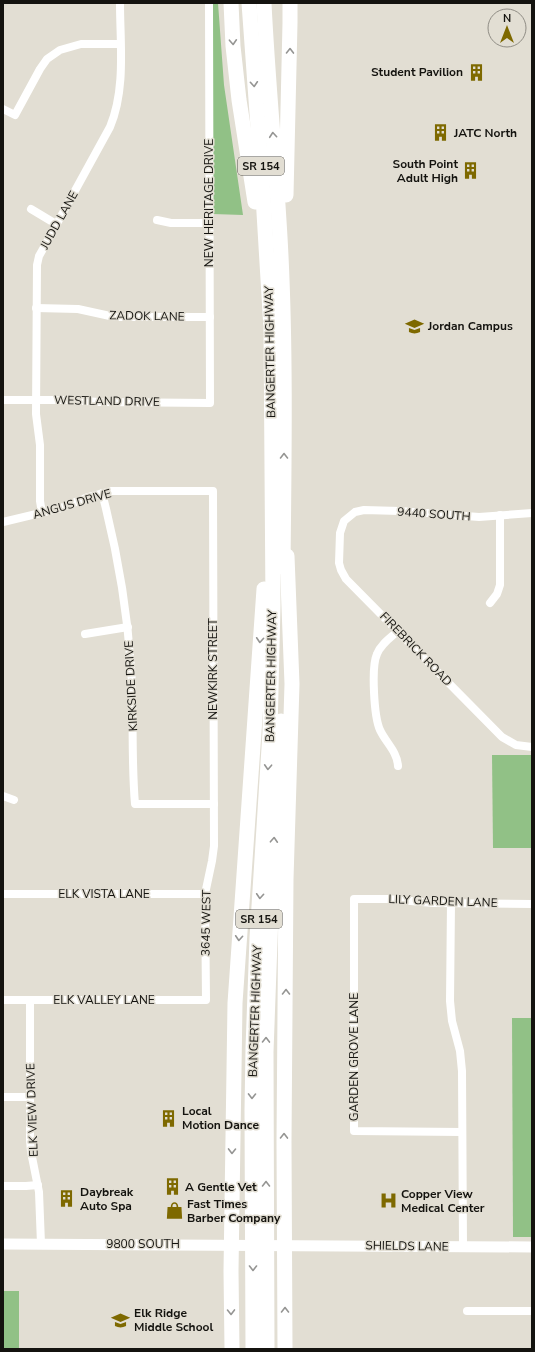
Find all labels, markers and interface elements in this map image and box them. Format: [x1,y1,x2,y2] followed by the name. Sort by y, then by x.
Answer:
[487,8,527,48] north arrow
[503,11,511,26] text: N
[229,39,238,45] one-way arrow
[285,48,294,54] one-way arrow
[466,62,486,82] building icon: Student Pavilion
[371,64,463,80] place label: Student Pavilion
[250,81,259,87] one-way arrow
[431,123,451,143] building icon: JATC North
[453,125,517,141] place label: JATC North
[269,132,278,138] one-way arrow
[201,139,217,267] street label: NEW HERITAGE DRIVE
[393,156,458,186] place label: South Point Adult High
[238,157,284,175] road number: SR 154
[461,161,481,181] building icon: South Point Adult High
[36,188,82,253] street label: JUDD LANE
[261,285,279,418] street label: BANGERTER HIGHWAY
[109,307,185,325] street label: ZADOK LANE
[405,316,425,336] school or university icon: Jordan Campus
[427,318,513,334] place label: Jordan Campus
[54,392,160,410] street label: WESTLAND DRIVE
[280,453,288,459] one-way arrow
[31,485,113,523] street label: ANGUS DRIVE
[397,503,471,525] street label: 9440 SOUTH
[376,608,456,690] street label: FIREBRICK ROAD
[262,609,280,742] street label: BANGERTER HIGHWAY
[205,617,221,720] street label: NEWKIRK STREET
[256,637,265,643] one-way arrow
[121,640,141,732] street label: KIRKSIDE DRIVE
[264,764,273,770] one-way arrow
[270,837,279,843] one-way arrow
[58,886,150,902] street label: ELK VISTA LANE
[197,889,215,956] street label: 3645 WEST
[388,891,498,911] street label: LILY GARDEN LANE
[256,893,265,900] one-way arrow
[236,910,282,928] road number: SR 154
[235,935,244,941] one-way arrow
[245,944,265,1077] street label: BANGERTER HIGHWAY
[282,989,290,995] one-way arrow
[53,992,155,1008] street label: ELK VALLEY LANE
[346,993,362,1121] street label: GARDEN GROVE LANE
[262,1037,271,1043] one-way arrow
[22,1063,42,1157] street label: ELK VIEW DRIVE
[248,1093,256,1099] one-way arrow
[182,1103,259,1133] place label: Local Motion Dance
[159,1108,179,1128] building icon: Local Motion Dance
[280,1133,289,1139] one-way arrow
[228,1148,236,1154] one-way arrow
[162,1177,182,1197] building icon: A Gentle Vet
[185,1179,257,1195] place label: A Gentle Vet
[262,1181,270,1187] one-way arrow
[80,1184,134,1214] place label: Daybreak Auto Spa
[401,1186,485,1216] place label: Copper View Medical Center
[57,1189,77,1209] building icon: Daybreak Auto Spa
[378,1191,398,1211] hospital icon: Copper View Medical Center
[187,1196,281,1226] place label: Fast Times Barber Company
[164,1201,184,1221] shop icon: Fast Times Barber Company
[106,1236,180,1252] street label: 9800 SOUTH
[365,1237,449,1255] street label: SHIELDS LANE
[249,1265,257,1271] one-way arrow
[134,1305,213,1335] place label: Elk Ridge Middle School
[281,1307,289,1313] one-way arrow
[227,1309,235,1315] one-way arrow
[111,1310,131,1330] school or university icon: Elk Ridge Middle School

